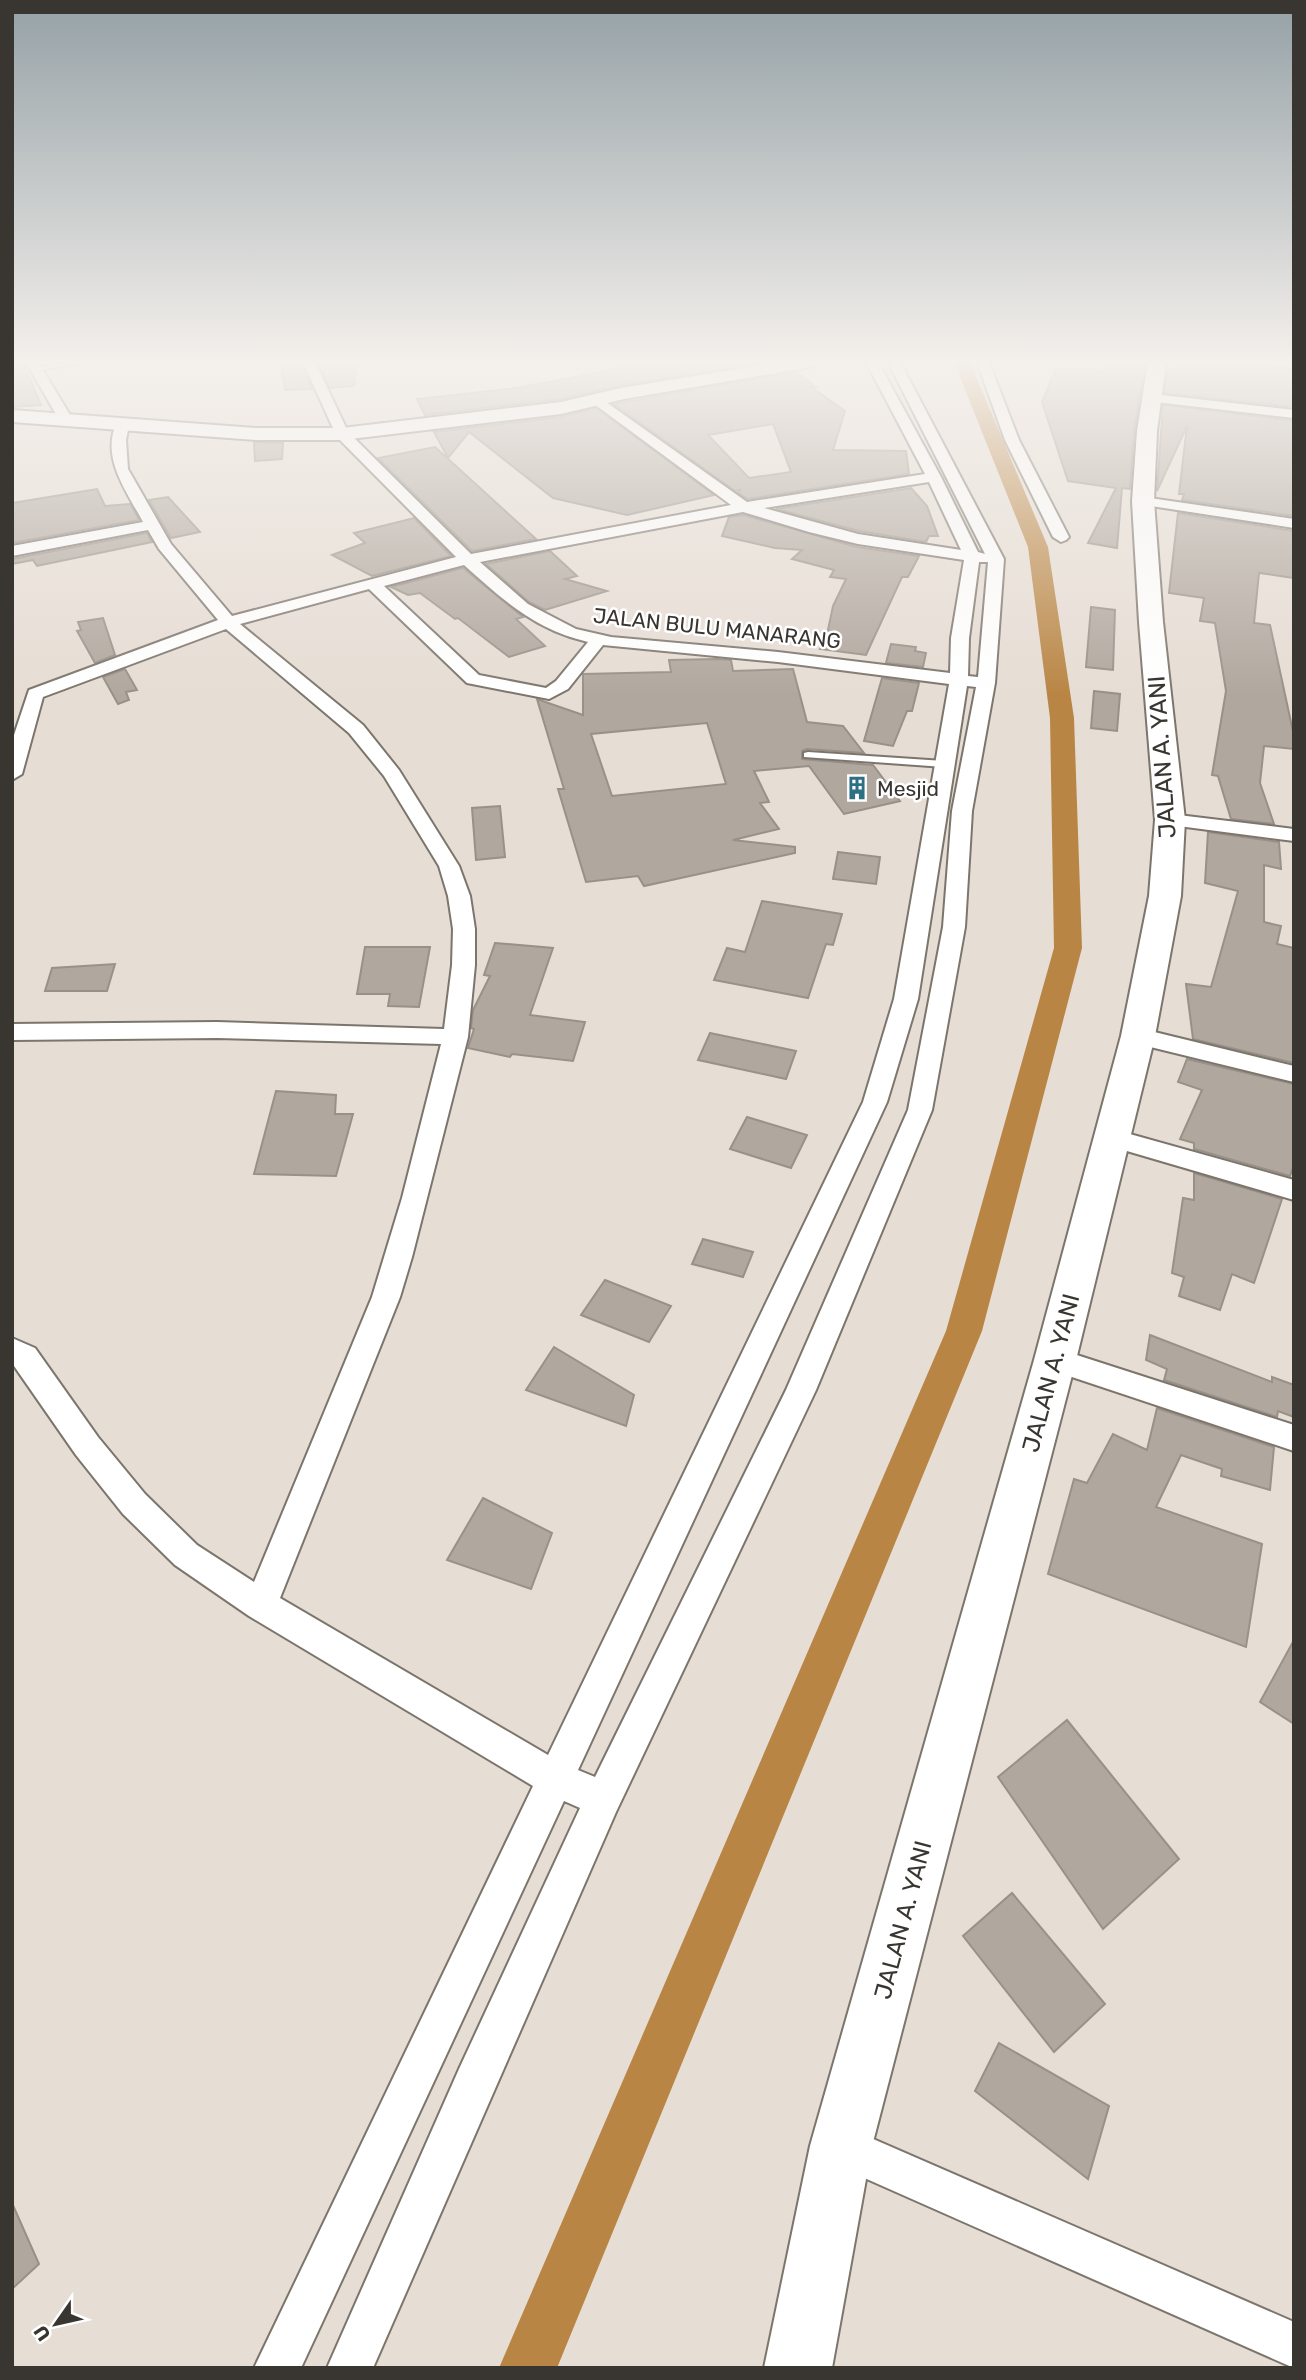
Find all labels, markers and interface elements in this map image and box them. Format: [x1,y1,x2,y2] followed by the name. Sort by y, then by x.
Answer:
[592,603,842,653] street label: JALAN BULU MANARANG
[1142,675,1182,839] street label: JALAN A. YANI
[843,774,871,802] building icon: Mesjid
[877,776,939,801] place label: Mesjid
[1016,1291,1086,1455] street label: JALAN A. YANI
[868,1838,938,2002] street label: JALAN A. YANI
[21,2289,91,2359] north arrow
[29,2321,56,2345] text: U

